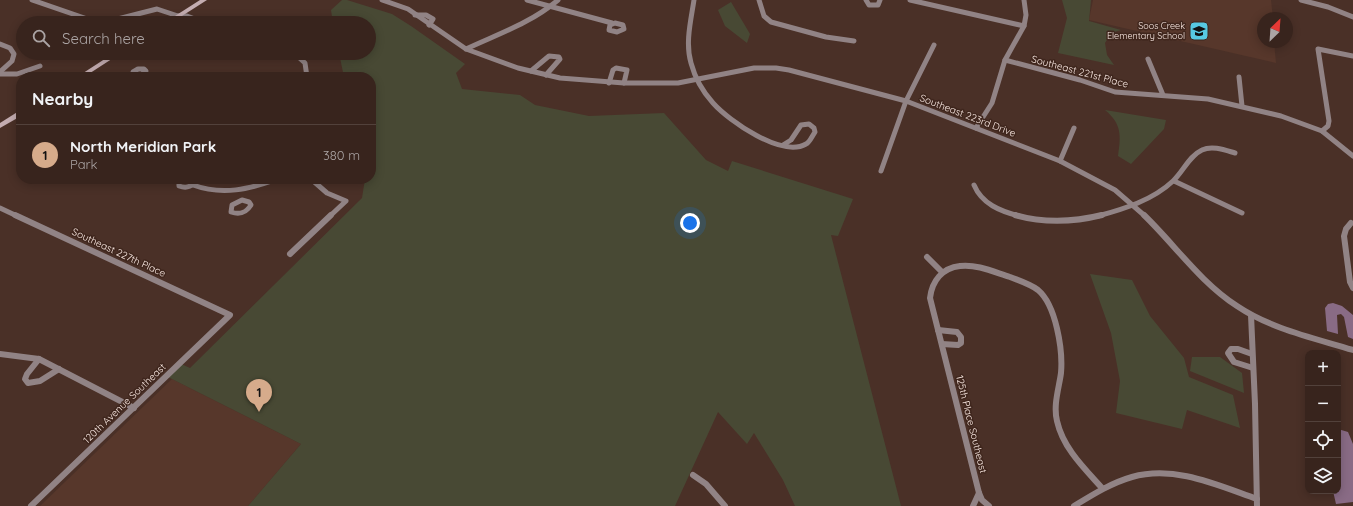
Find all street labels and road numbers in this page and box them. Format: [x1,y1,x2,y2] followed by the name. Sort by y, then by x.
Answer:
[1030,52,1130,91] street label: Southeast 221st Place
[918,91,1018,140] street label: Southeast 223rd Drive
[70,225,168,280] street label: Southeast 227th Place
[80,360,169,446] street label: 120th Avenue Southeast
[953,374,990,475] street label: 125th Place Southeast

